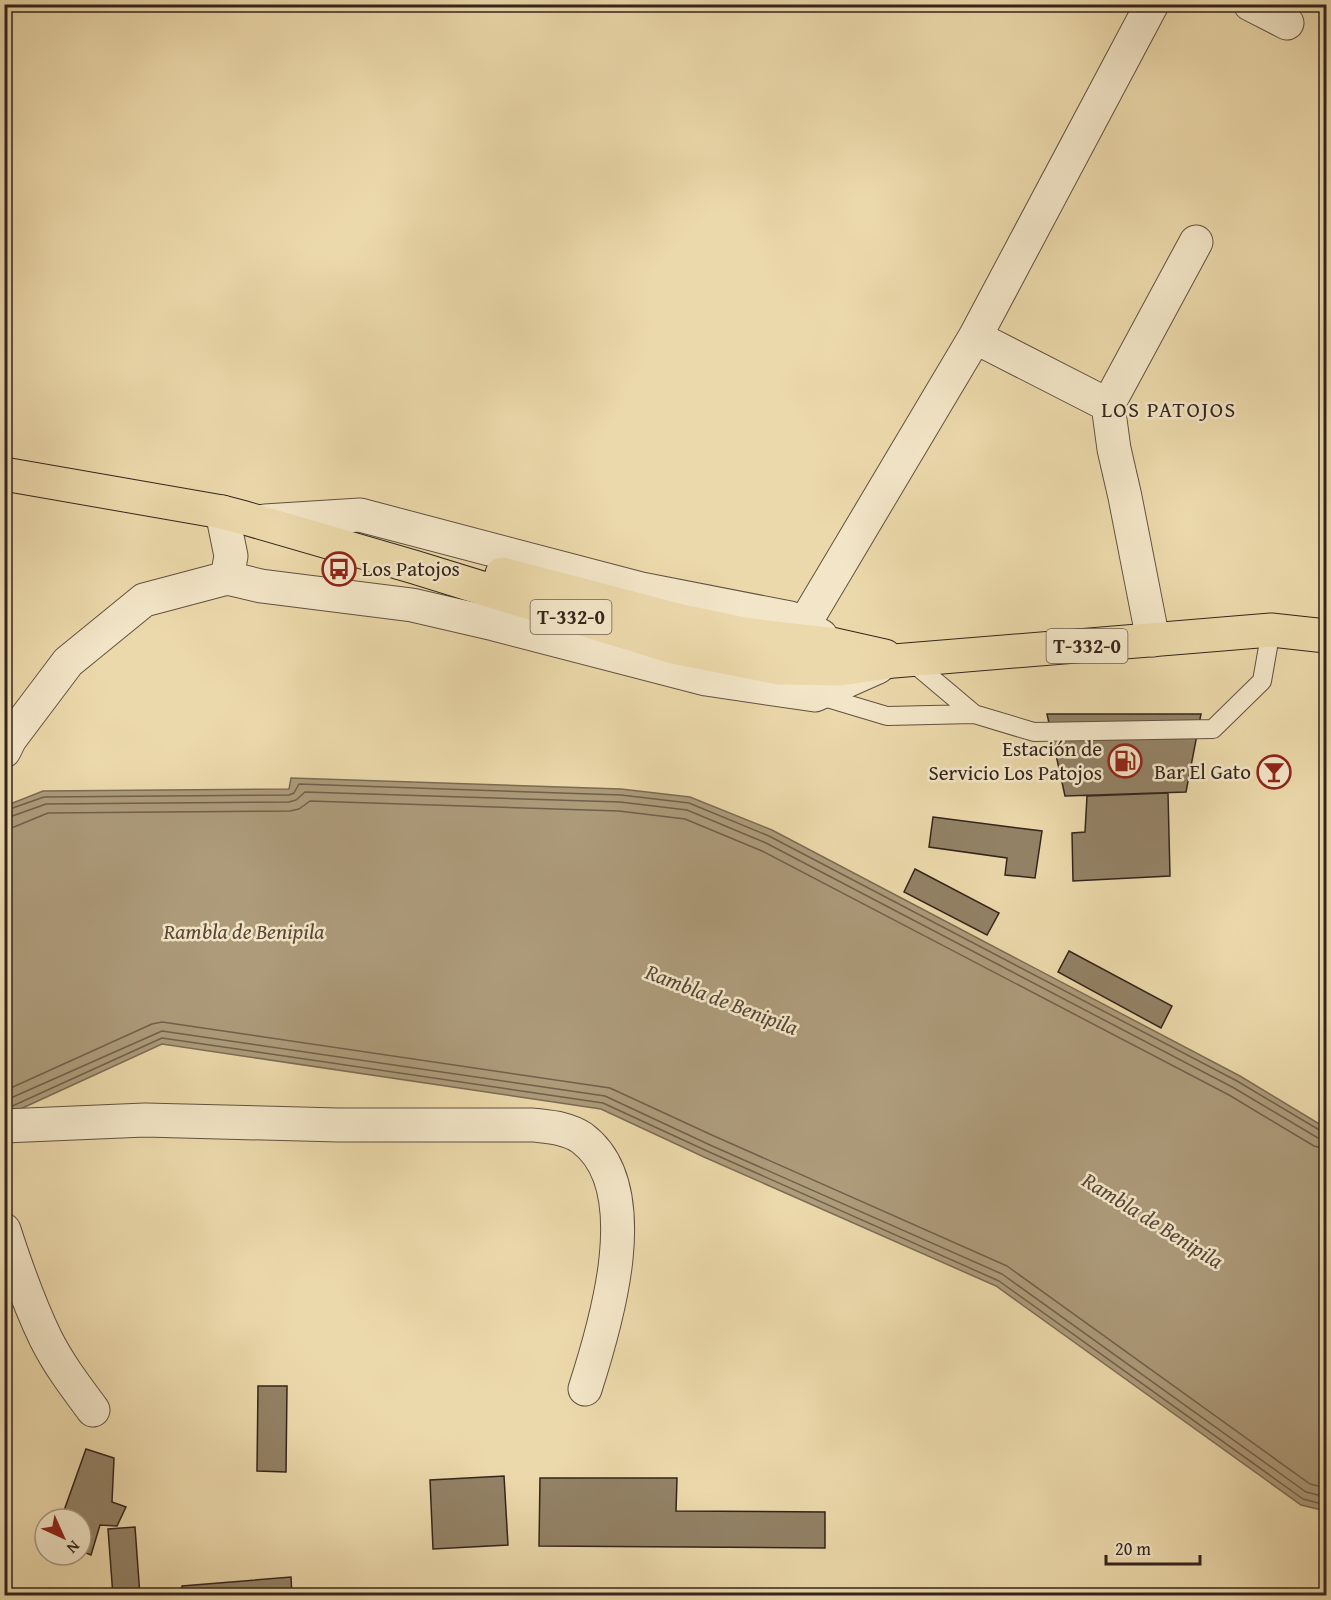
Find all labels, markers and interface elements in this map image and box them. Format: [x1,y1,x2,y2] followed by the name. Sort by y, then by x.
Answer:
[1101,393,1237,425] district label: LOS PATOJOS
[321,551,357,587] bus stop icon: Los Patojos
[362,553,460,584] place label: Los Patojos
[530,600,612,634] road number: T-332-0
[1046,629,1128,663] road number: T-332-0
[928,733,1102,788] place label: Estación de Servicio Los Patojos
[1107,743,1143,779] fuel station icon: Estación de Servicio Los Patojos
[1256,754,1292,790] bar icon: Bar El Gato
[1154,756,1251,787] place label: Bar El Gato
[163,915,324,947] water label: Rambla de Benipila
[640,955,803,1043] water label: Rambla de Benipila
[1075,1163,1230,1276] water label: Rambla de Benipila
[33,1507,93,1567] north arrow
[1106,1528,1200,1566] scale bar
[61,1535,86,1560] text: N
[1115,1535,1151,1562] text: 20 m

